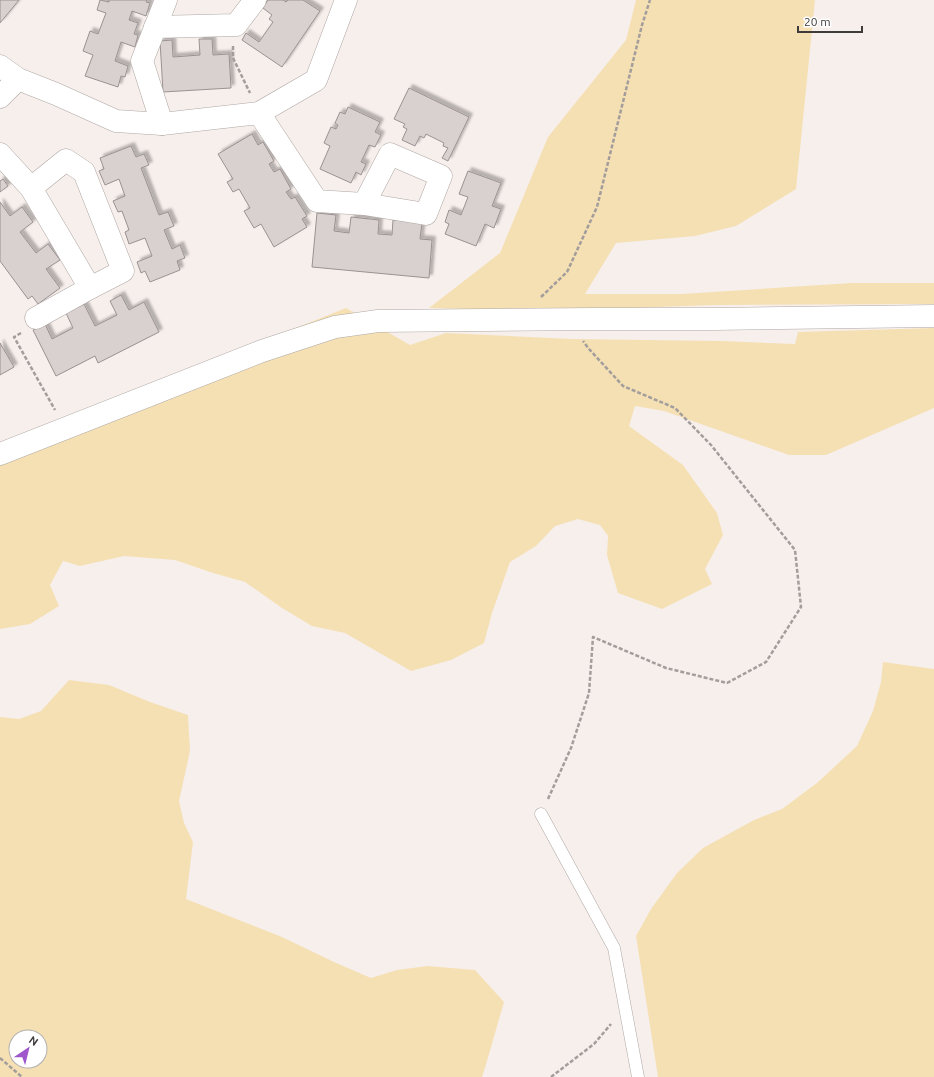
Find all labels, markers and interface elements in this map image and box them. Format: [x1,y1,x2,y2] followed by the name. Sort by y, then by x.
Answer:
[798,8,862,34] scale bar
[804,15,831,28] text: 20 m
[8,1029,48,1069] north arrow
[27,1034,41,1048] text: N

